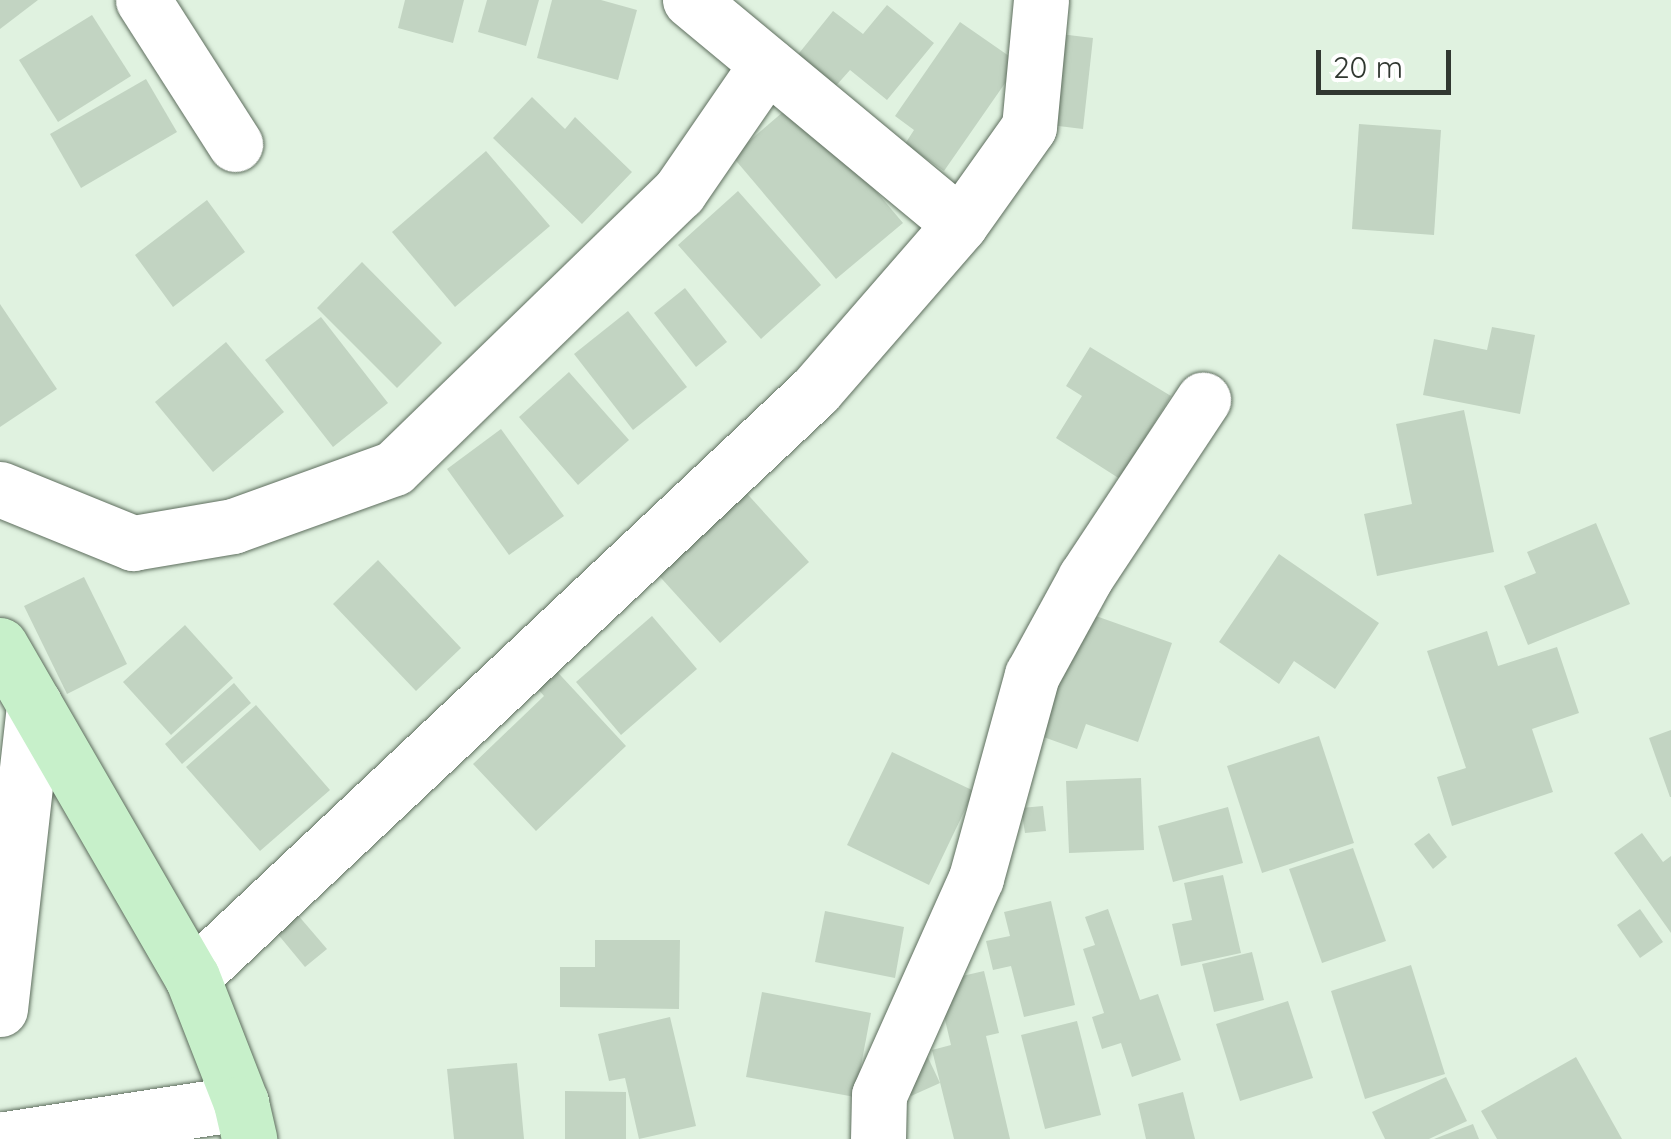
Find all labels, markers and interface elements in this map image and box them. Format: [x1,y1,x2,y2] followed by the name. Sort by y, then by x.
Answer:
[1321,30,1456,92] scale bar
[1333,48,1403,86] text: 20 m

